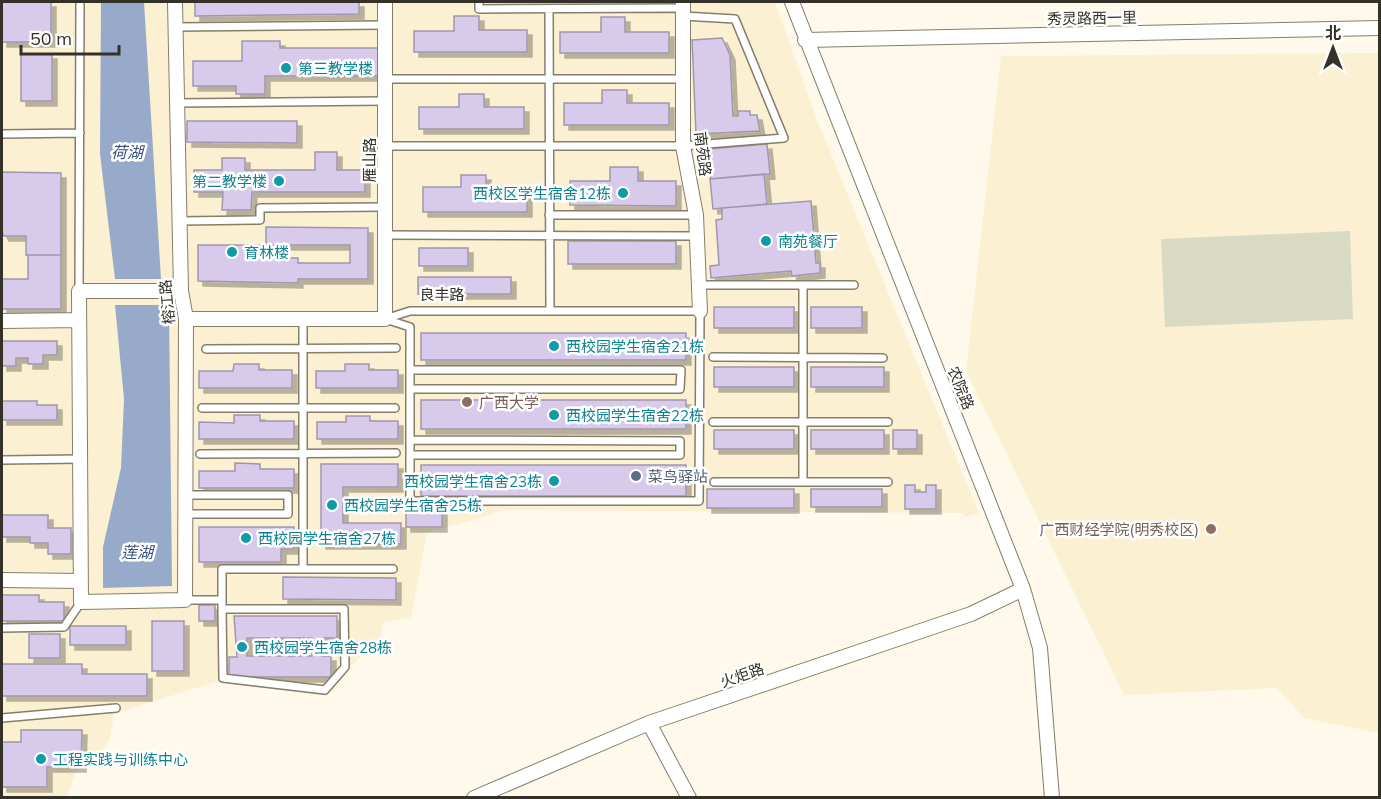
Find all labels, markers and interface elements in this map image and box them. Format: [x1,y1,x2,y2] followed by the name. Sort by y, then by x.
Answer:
[1047,8,1137,28] street label: 秀灵路西一里
[21,18,118,56] scale bar
[1303,18,1363,78] north arrow
[1325,23,1341,43] text: 北
[30,27,72,50] text: 50 m
[298,59,373,78] place label: 第三教学楼
[279,61,293,75] marker: 第三教学楼
[691,131,715,177] street label: 南苑路
[360,137,379,183] street label: 雁山路
[111,142,146,162] water label: 荷湖
[192,172,267,191] place label: 第二教学楼
[272,174,286,188] marker: 第二教学楼
[473,184,611,203] place label: 西校区学生宿舍12栋
[616,186,630,200] marker: 西校区学生宿舍12栋
[778,232,838,251] place label: 南苑餐厅
[759,234,773,248] marker: 南苑餐厅
[244,243,289,262] place label: 育林楼
[225,245,239,259] marker: 育林楼
[156,279,178,325] street label: 榕江路
[419,285,465,304] street label: 良丰路
[566,337,704,356] place label: 西校园学生宿舍21栋
[547,339,561,353] marker: 西校园学生宿舍21栋
[944,364,978,412] street label: 农院路
[479,393,539,412] place label: 广西大学
[460,395,474,409] marker: 广西大学
[566,406,704,425] place label: 西校园学生宿舍22栋
[547,408,561,422] marker: 西校园学生宿舍22栋
[648,467,708,486] place label: 菜鸟驿站
[629,469,643,483] marker: 菜鸟驿站
[404,472,542,491] place label: 西校园学生宿舍23栋
[547,474,561,488] marker: 西校园学生宿舍23栋
[344,496,482,515] place label: 西校园学生宿舍25栋
[325,498,339,512] marker: 西校园学生宿舍25栋
[1039,520,1199,539] place label: 广西财经学院(明秀校区)
[1204,522,1218,536] marker: 广西财经学院(明秀校区)
[258,529,396,548] place label: 西校园学生宿舍27栋
[239,531,253,545] marker: 西校园学生宿舍27栋
[121,542,156,562] water label: 莲湖
[254,638,392,657] place label: 西校园学生宿舍28栋
[235,640,249,654] marker: 西校园学生宿舍28栋
[718,659,766,691] street label: 火炬路
[53,750,188,769] place label: 工程实践与训练中心
[34,752,48,766] marker: 工程实践与训练中心

